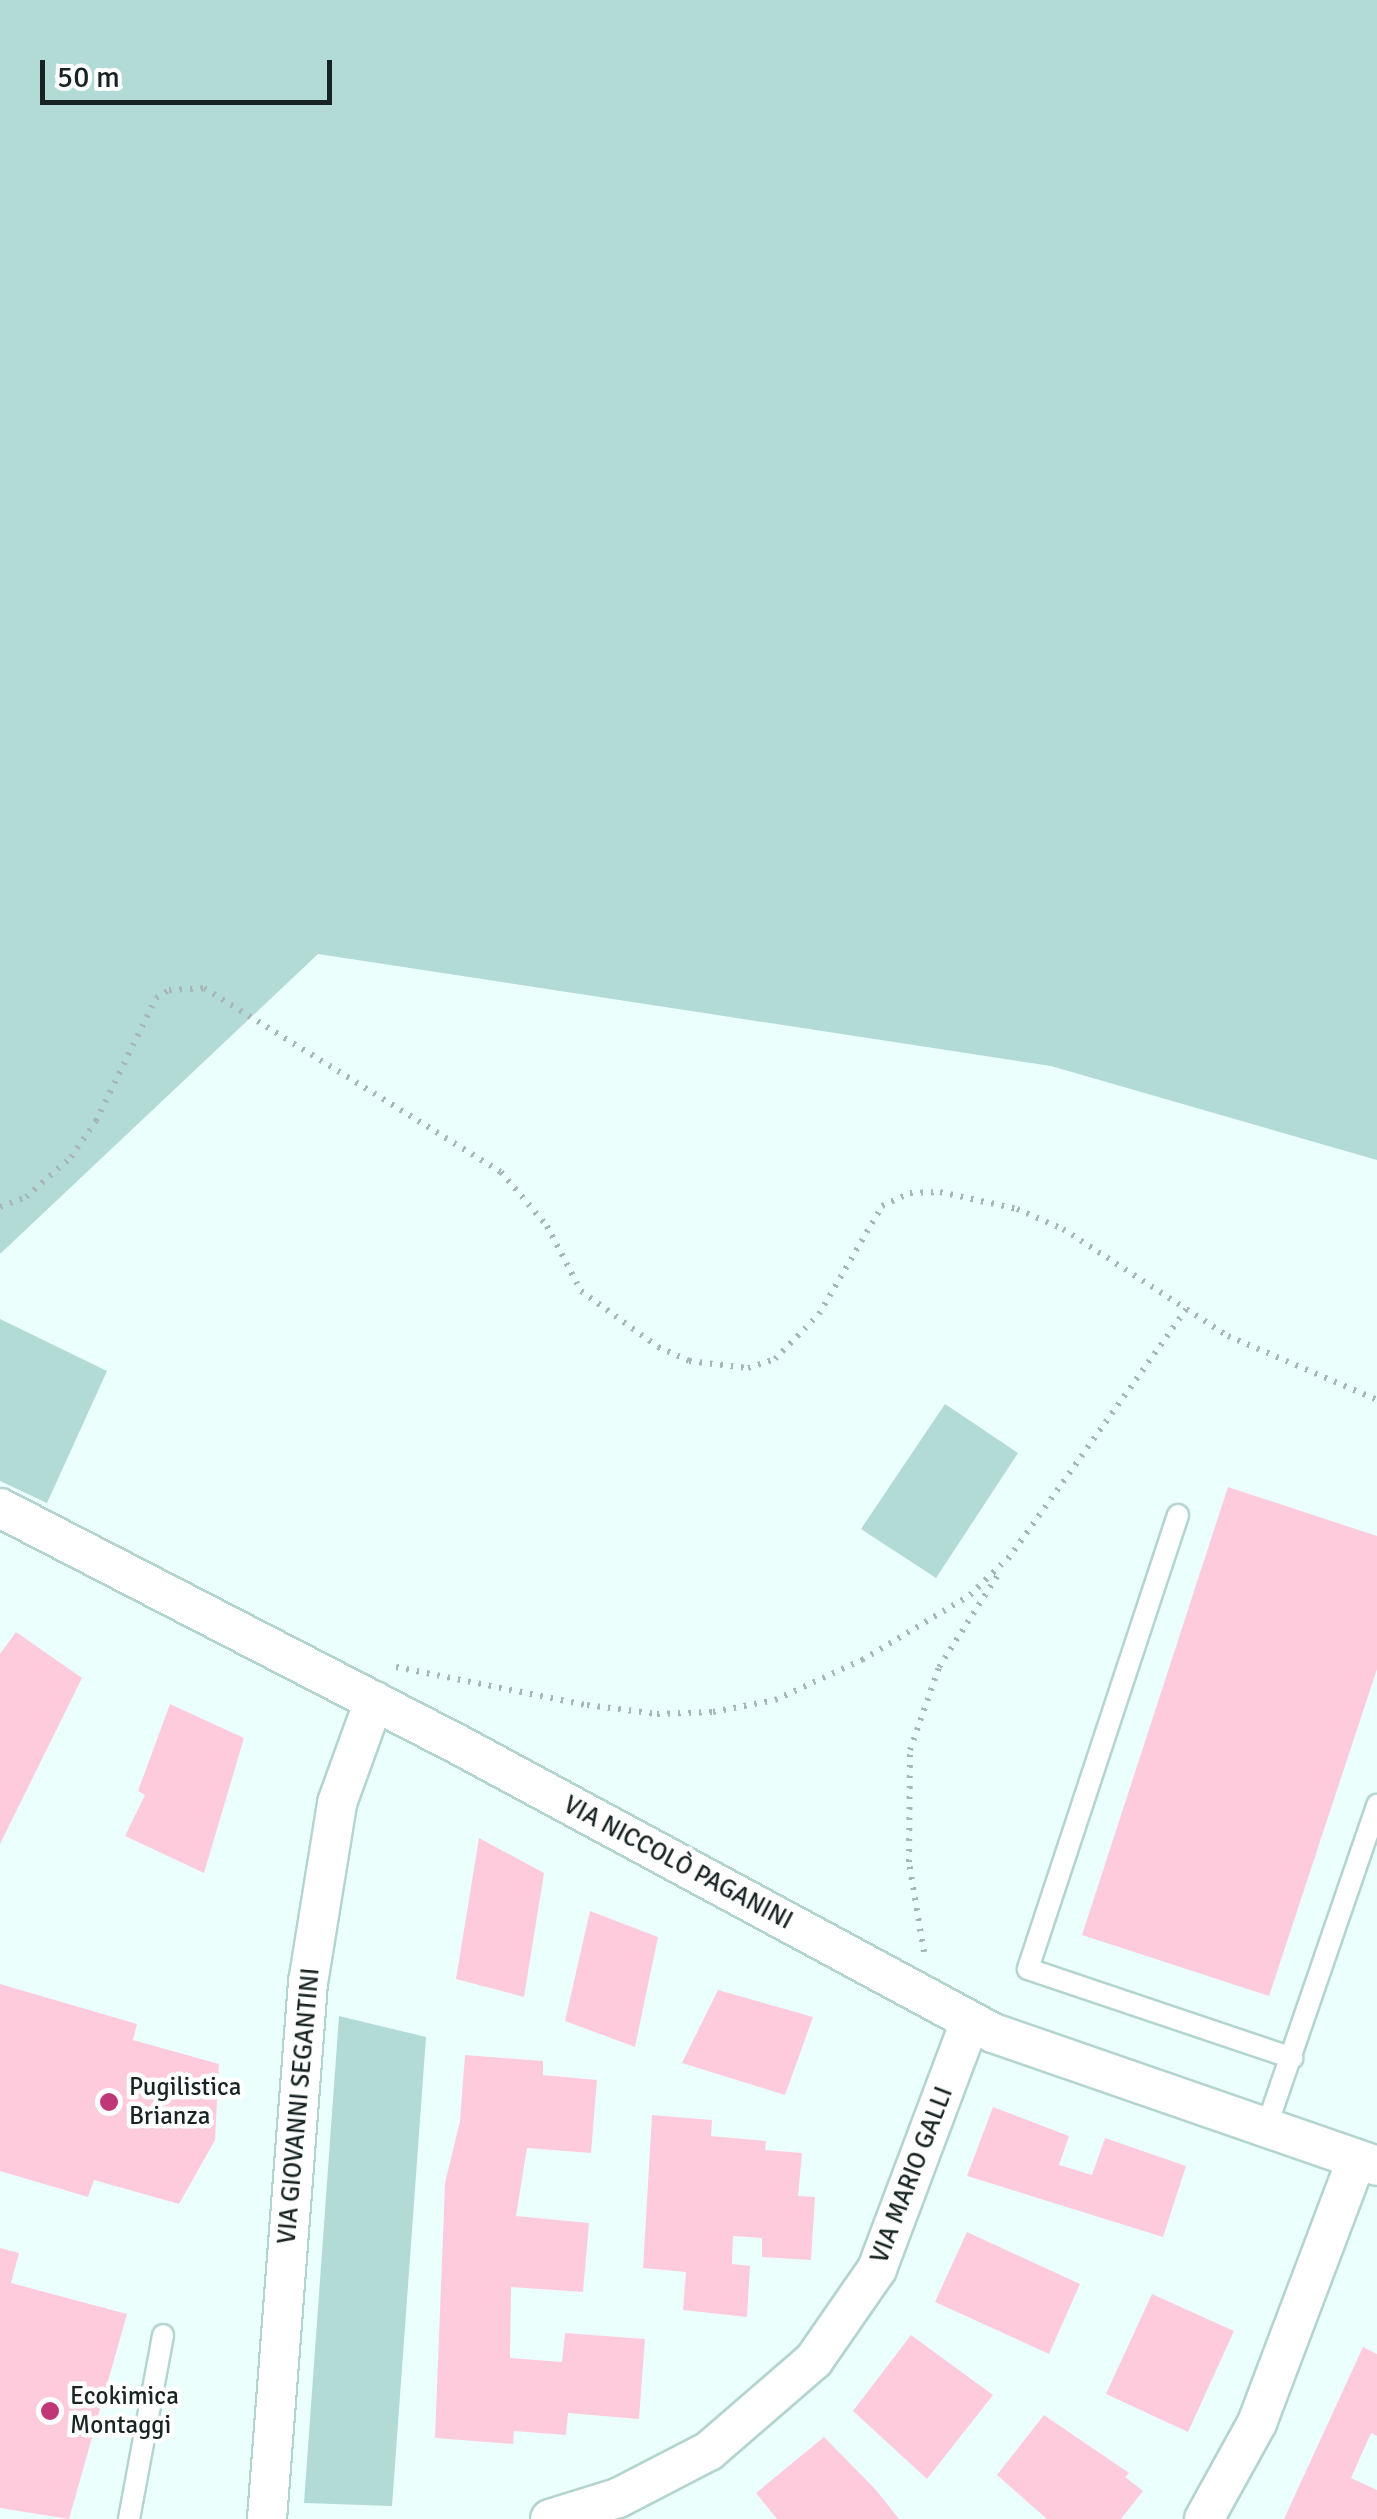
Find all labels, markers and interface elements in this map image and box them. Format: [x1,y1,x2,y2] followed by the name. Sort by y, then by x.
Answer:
[45,40,338,102] scale bar
[57,59,120,96] text: 50 m
[558,1790,798,1936] street label: VIA NICCOLÒ PAGANINI
[272,1967,326,2245] street label: VIA GIOVANNI SEGANTINI
[129,2073,242,2132] place label: Pugilistica Brianza
[865,2083,959,2267] street label: VIA MARIO GALLI
[98,2091,120,2113] marker: Pugilistica Brianza
[70,2382,179,2441] place label: Ecokimica Montaggi
[39,2400,61,2422] marker: Ecokimica Montaggi

